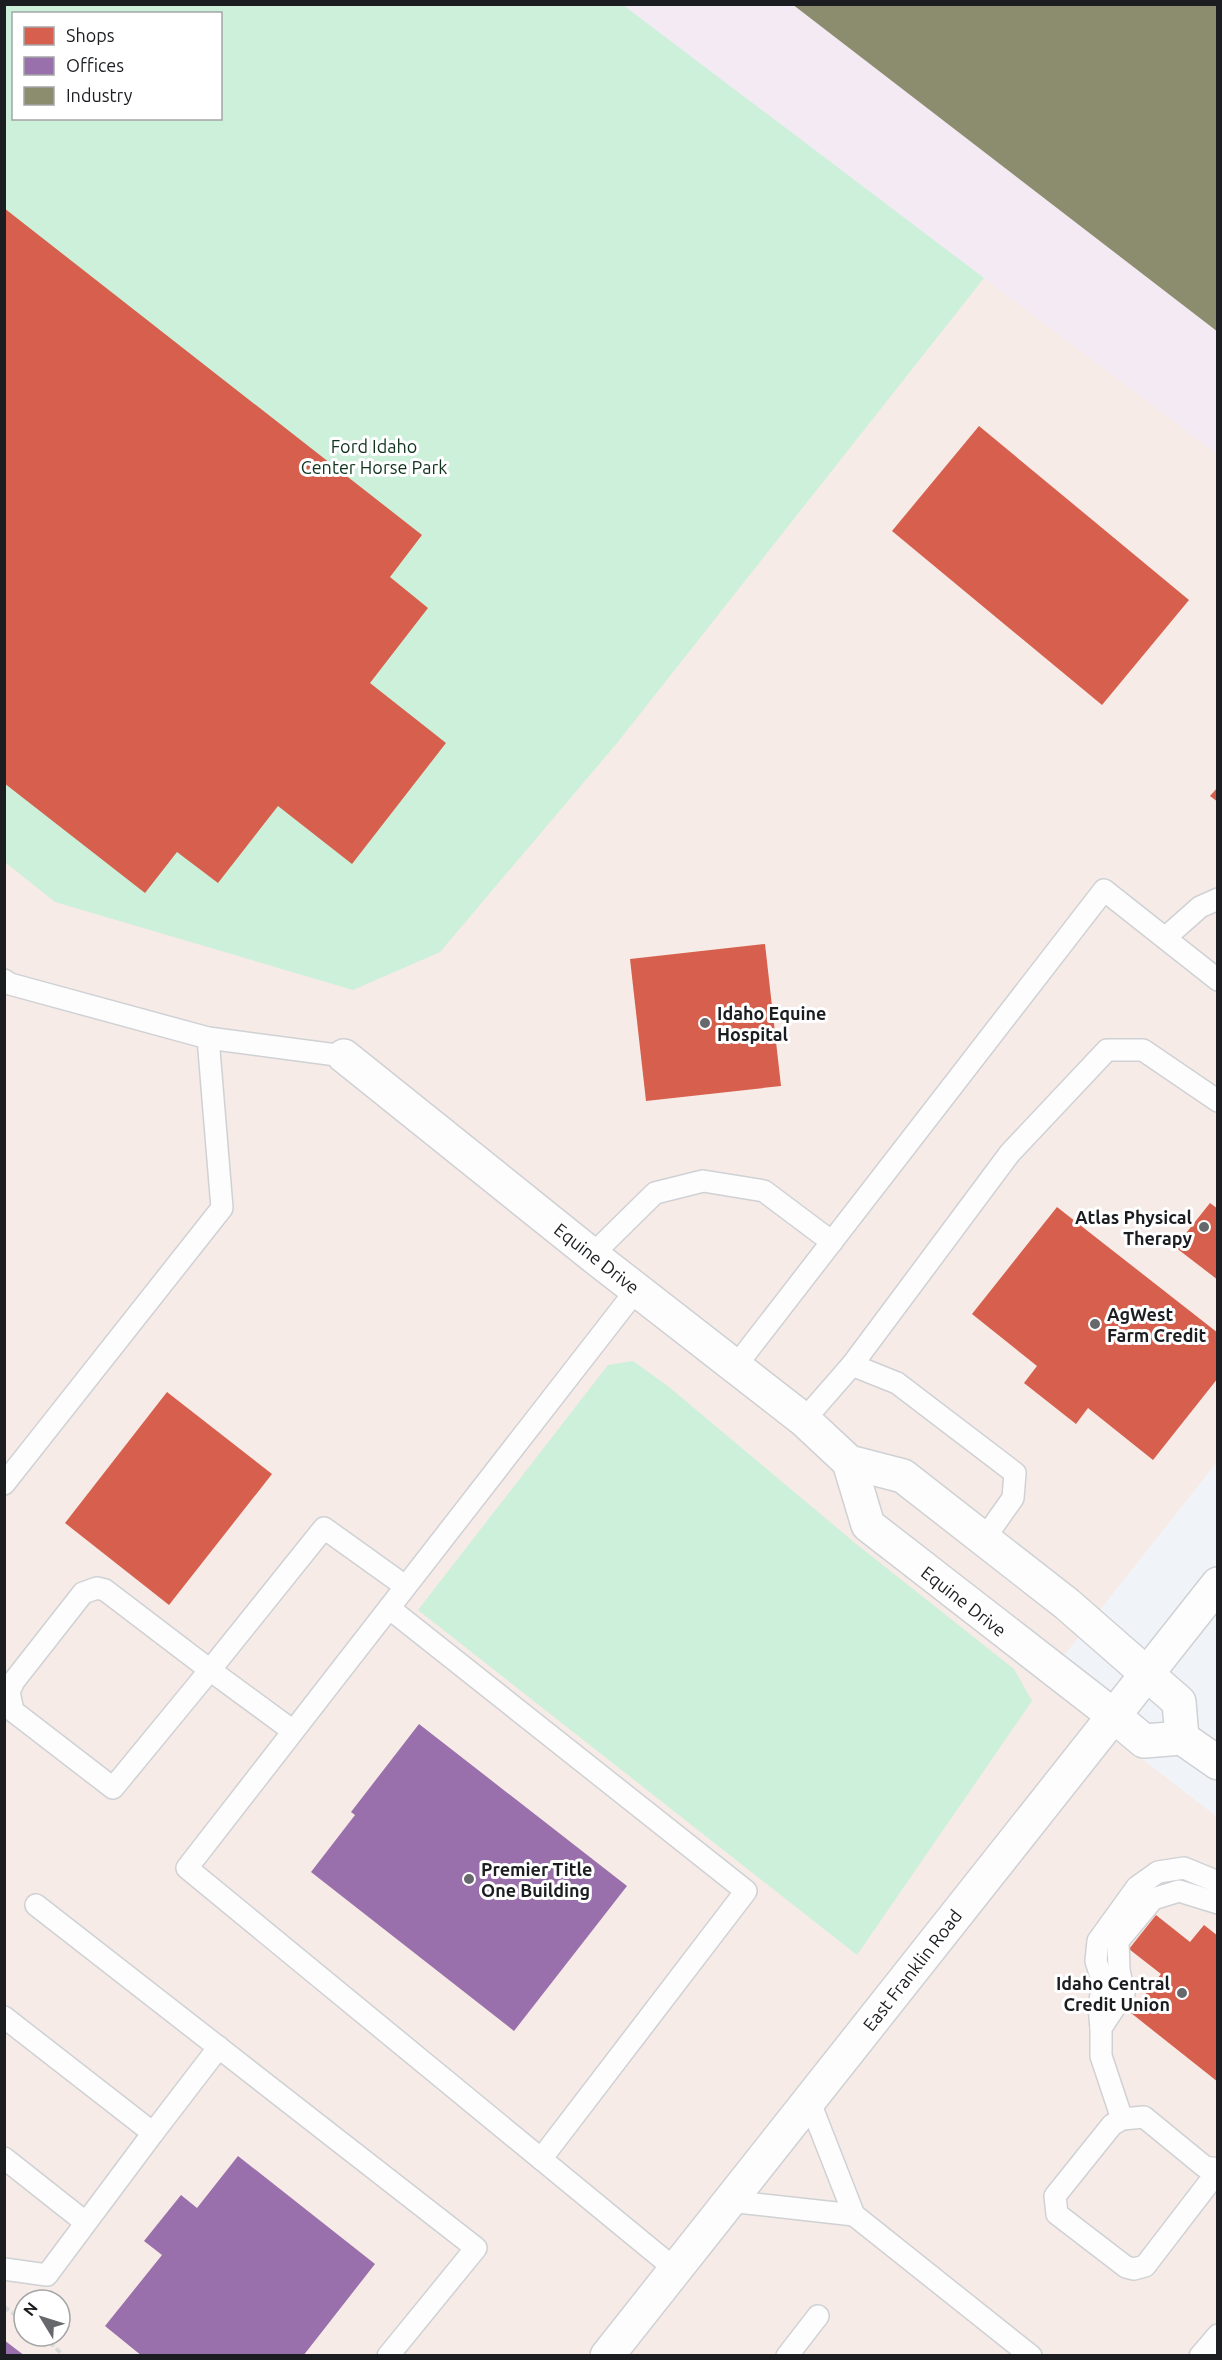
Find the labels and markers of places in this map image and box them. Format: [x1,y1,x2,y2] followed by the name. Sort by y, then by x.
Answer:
[717,1003,826,1044] place label: Idaho Equine Hospital
[698,1016,712,1030] marker: Idaho Equine Hospital
[1075,1207,1193,1248] place label: Atlas Physical Therapy
[1197,1220,1211,1234] marker: Atlas Physical Therapy
[1107,1304,1206,1345] place label: AgWest Farm Credit
[1088,1317,1102,1331] marker: AgWest Farm Credit
[481,1859,592,1900] place label: Premier Title One Building
[462,1872,476,1886] marker: Premier Title One Building
[1056,1973,1171,2014] place label: Idaho Central Credit Union
[1175,1986,1189,2000] marker: Idaho Central Credit Union

